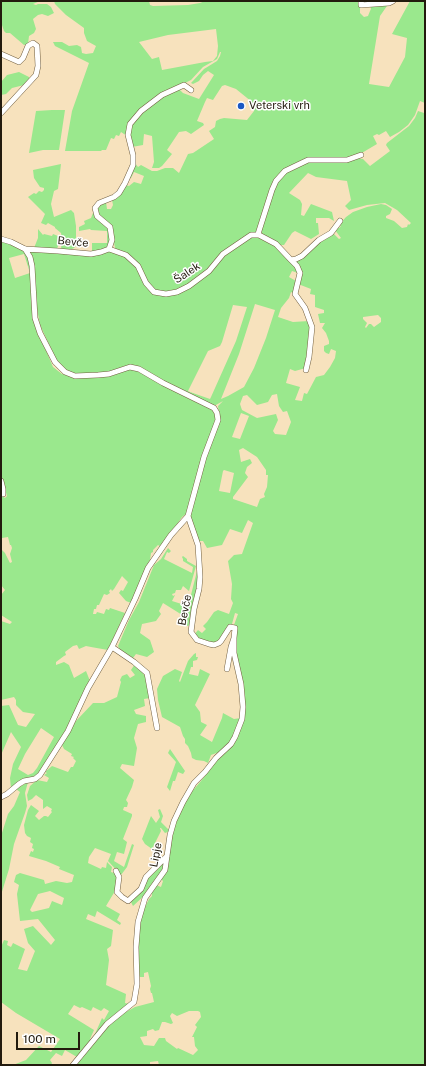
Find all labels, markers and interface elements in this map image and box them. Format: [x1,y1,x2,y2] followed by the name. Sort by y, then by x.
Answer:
[249,99,310,113] place label: Veterski vrh
[236,101,246,111] marker: Veterski vrh
[57,234,89,250] street label: Bevče
[171,260,203,286] street label: Šalek
[176,593,194,627] street label: Bevče
[147,842,165,868] street label: Lipje
[18,1024,82,1050] scale bar
[23,1032,56,1046] text: 100 m

